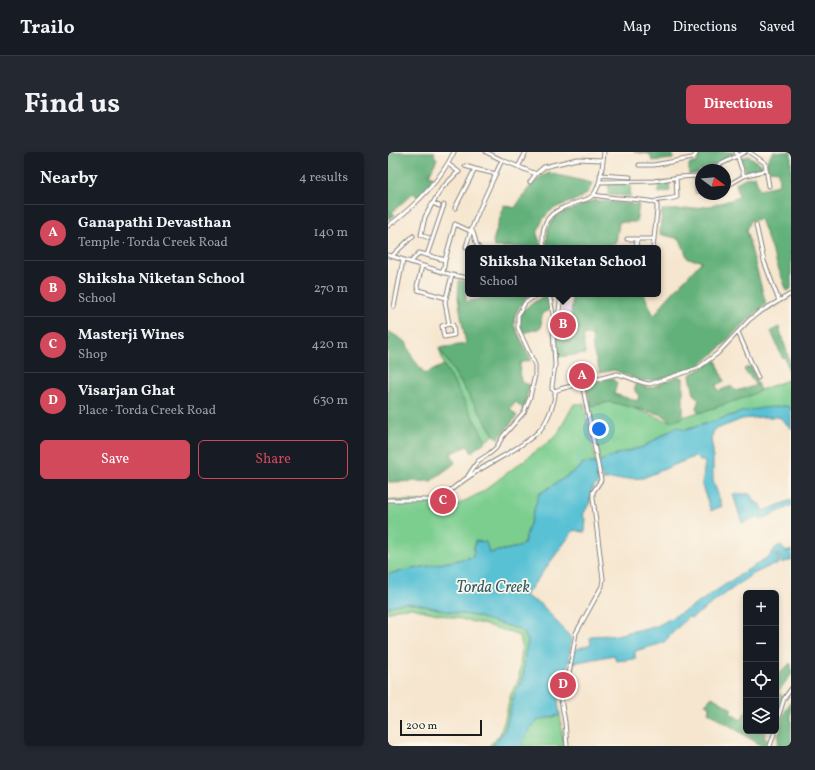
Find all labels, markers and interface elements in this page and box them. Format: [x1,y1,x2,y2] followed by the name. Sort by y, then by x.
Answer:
[20,15,75,41] text: Trailo
[623,18,651,37] text: Map
[673,18,737,37] text: Directions
[759,18,795,37] text: Saved
[24,85,120,124] text: Find us
[686,85,791,124] button: Directions
[695,164,731,200] north arrow
[40,167,98,190] text: Nearby
[299,169,348,187] text: 4 results
[78,213,231,234] text: Ganapathi Devasthan
[48,224,58,242] text: A
[314,224,348,242] text: 140 m
[78,234,228,252] text: Temple · Torda Creek Road
[465,245,661,297] popup
[480,252,646,273] text: Shiksha Niketan School
[78,269,245,290] text: Shiksha Niketan School
[480,273,518,291] text: School
[49,280,57,298] text: B
[314,280,348,298] text: 270 m
[78,290,116,308] text: School
[550,310,576,340] pin: B
[78,325,184,346] text: Masterji Wines
[49,336,57,354] text: C
[311,336,348,354] text: 420 m
[78,346,107,364] text: Shop
[569,361,595,391] pin: A
[78,381,175,402] text: Visarjan Ghat
[48,392,58,410] text: D
[313,392,348,410] text: 630 m
[78,402,216,420] text: Place · Torda Creek Road
[589,419,609,439] your location
[40,440,190,479] button: Save
[198,440,348,479] button: Share
[430,486,456,516] pin: C
[456,577,530,599] water label: Torda Creek
[743,590,779,734] map controls
[743,590,779,626] button: +
[743,626,779,662] button: −
[743,662,779,698] button: locate
[550,670,576,700] pin: D
[743,698,779,734] button: layers
[400,718,482,737] scale bar
[406,719,437,734] text: 200 m

